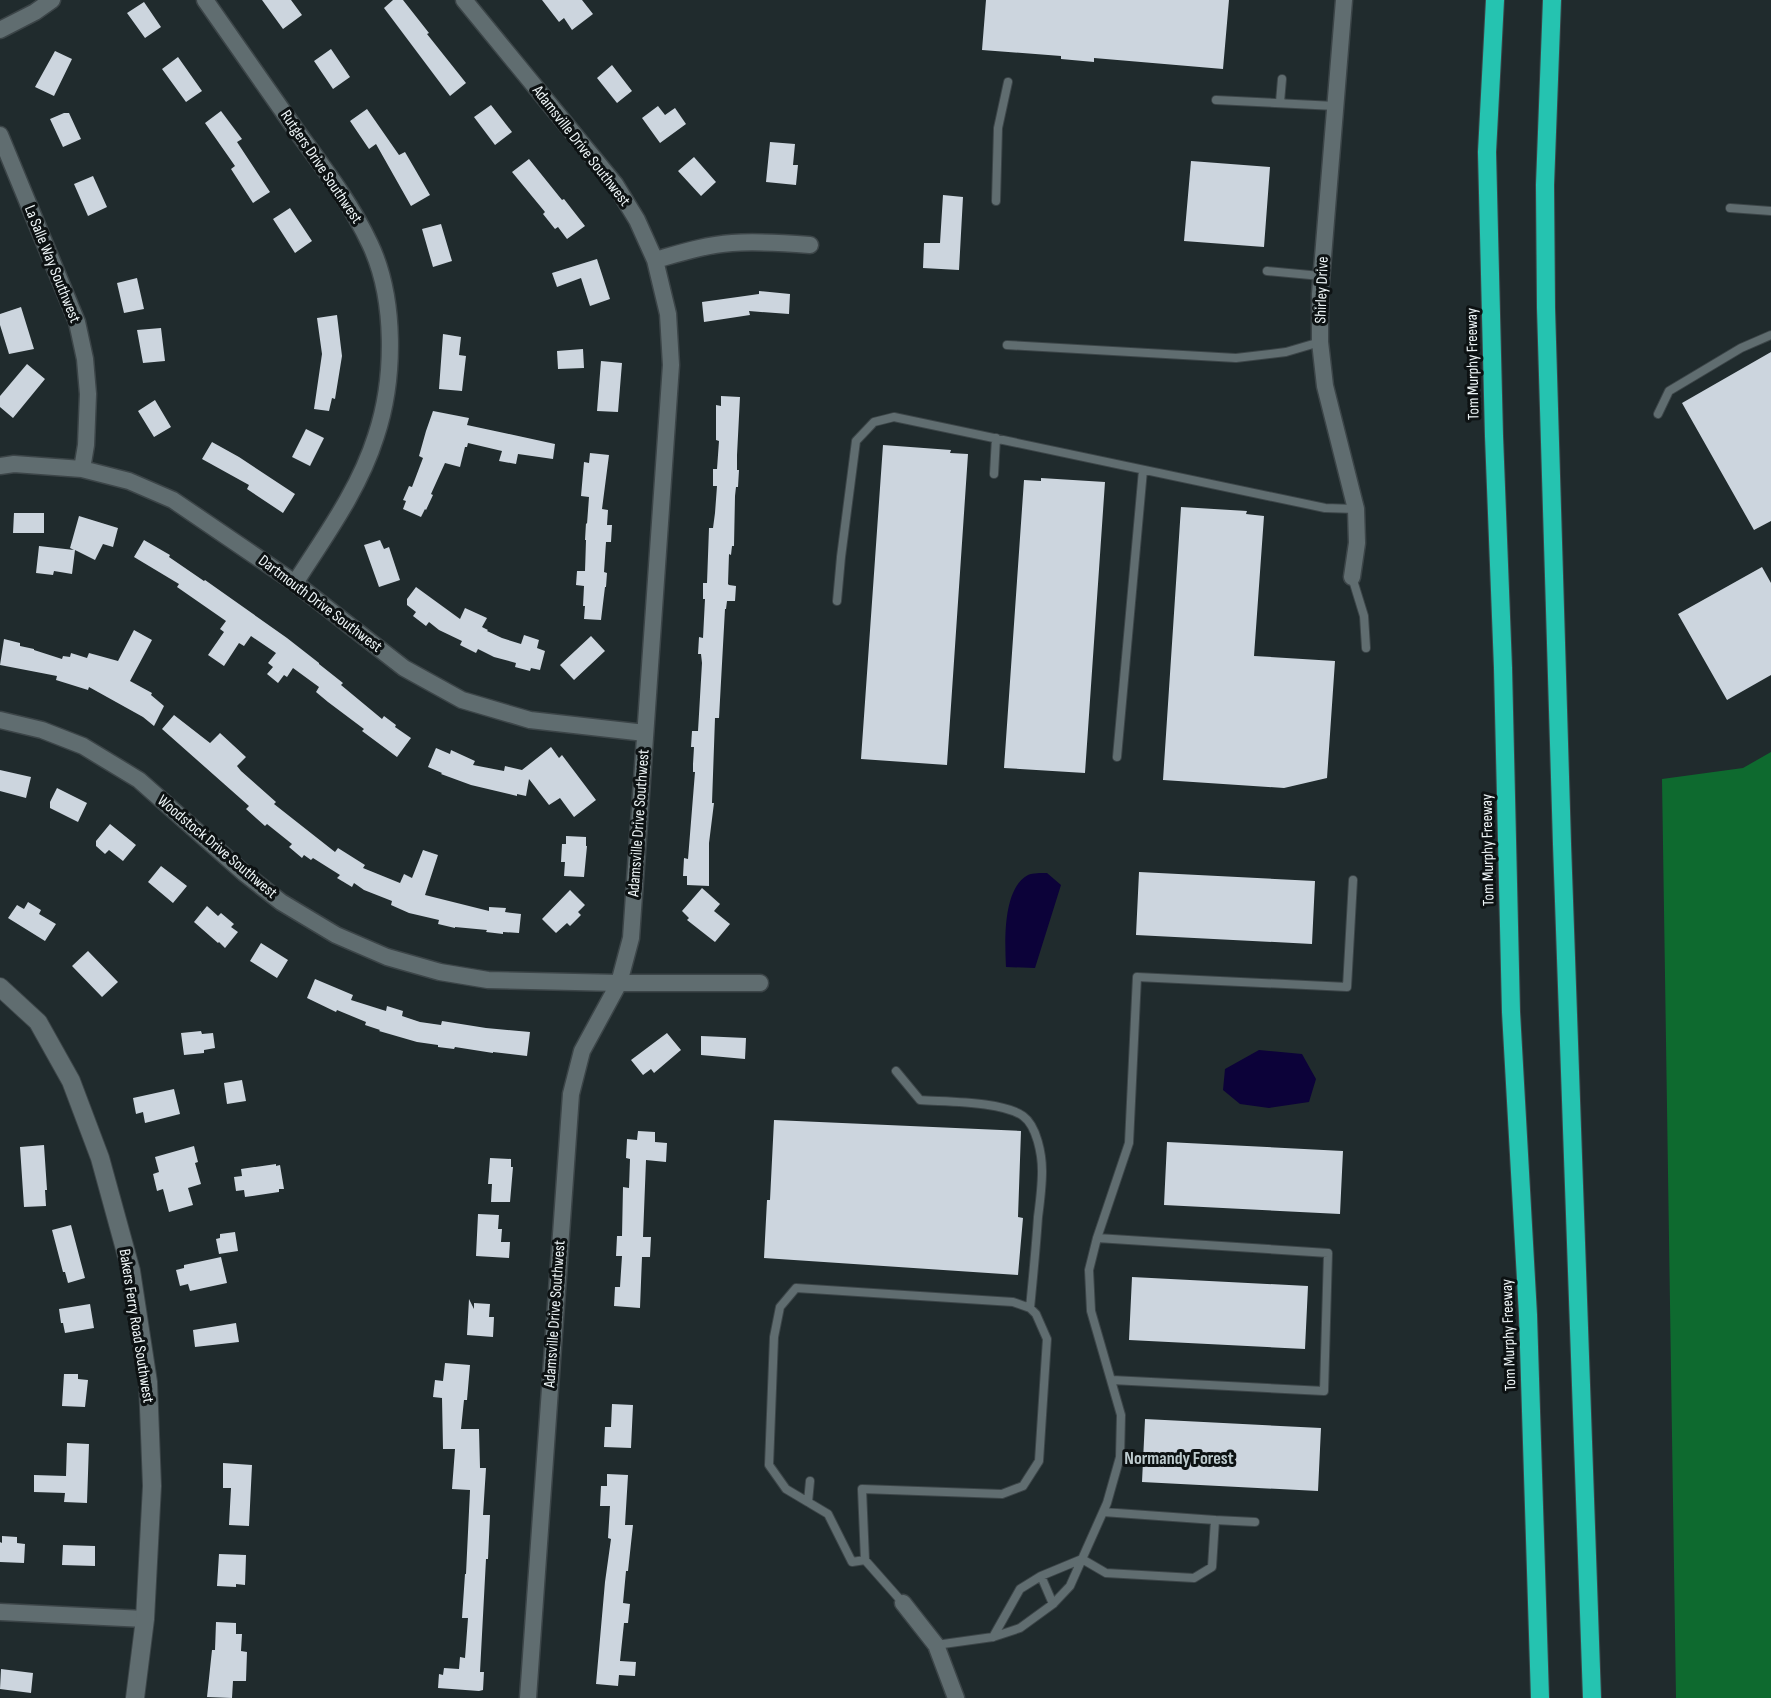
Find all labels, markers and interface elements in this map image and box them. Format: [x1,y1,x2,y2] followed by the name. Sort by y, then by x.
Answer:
[527,81,634,210] street label: Adamsville Drive Southwest
[276,107,366,227] street label: Rutgers Drive Southwest
[20,202,84,326] street label: La Salle Way Southwest
[1311,256,1333,324] street label: Shirley Drive
[1463,308,1483,420] street label: Tom Murphy Freeway
[254,551,386,657] street label: Dartmouth Drive Southwest
[624,748,654,898] street label: Adamsville Drive Southwest
[153,791,281,903] street label: Woodstock Drive Southwest
[1478,794,1498,906] street label: Tom Murphy Freeway
[540,1239,570,1389] street label: Adamsville Drive Southwest
[114,1248,158,1404] street label: Bakers Ferry Road Southwest
[1498,1279,1520,1391] street label: Tom Murphy Freeway
[1124,1448,1234,1469] district label: Normandy Forest

